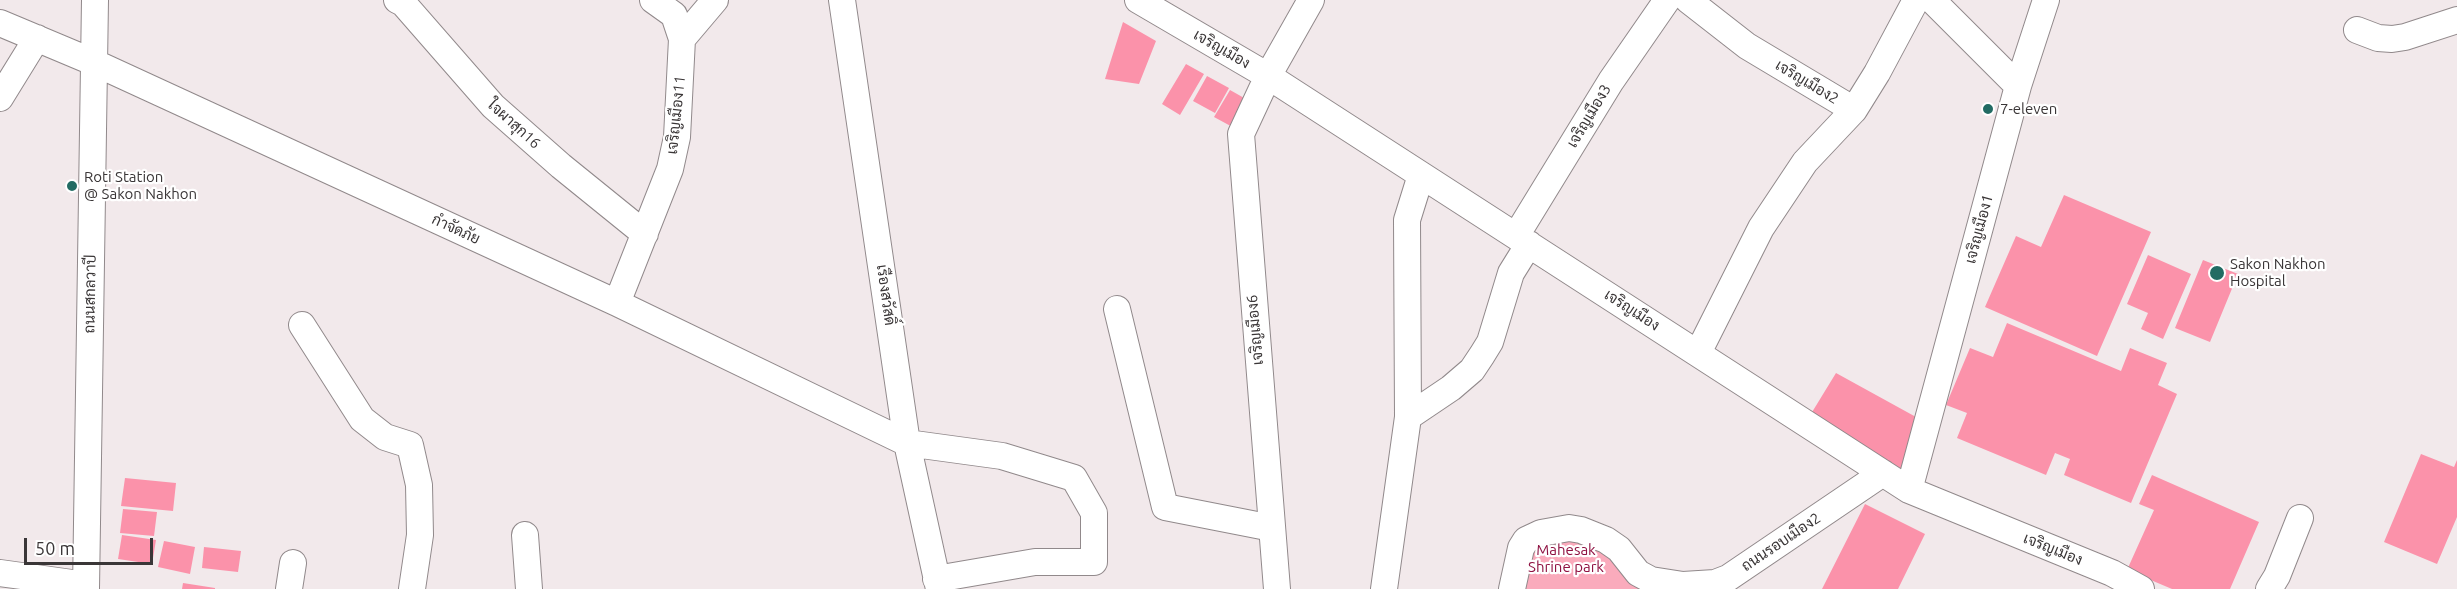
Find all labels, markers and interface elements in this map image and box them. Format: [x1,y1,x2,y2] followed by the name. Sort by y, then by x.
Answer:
[1191,26,1253,72] street label: เจริญเมือง
[1772,56,1842,108] street label: เจริญเมือง2
[663,75,689,155] street label: เจริญเมือง11
[1563,81,1615,151] street label: เจริญเมือง3
[484,96,544,152] street label: ใจผาสุก16
[2000,100,2057,118] place label: 7-eleven
[1981,102,1995,116] marker: 7-eleven
[84,168,197,203] place label: Roti Station @ Sakon Nakhon
[65,179,79,193] marker: Roti Station @ Sakon Nakhon
[1961,193,1997,265] street label: เจริญเมือง1
[429,210,483,248] street label: กำจัดภัย
[80,255,100,333] street label: ถนนสกลวาปี
[2230,255,2326,290] place label: Sakon Nakhon Hospital
[873,263,899,327] street label: เรืองสวัสดิ์
[2208,264,2226,282] marker: Sakon Nakhon Hospital
[1601,286,1663,334] street label: เจริญเมือง
[1243,294,1267,366] street label: เจริญเมือง6
[1738,509,1824,575] street label: ถนนรอบเมือง2
[27,526,156,564] scale bar
[2021,529,2085,569] street label: เจริญเมือง
[35,538,75,558] text: 50 m
[1528,541,1604,576] park label: Mahesak Shrine park

